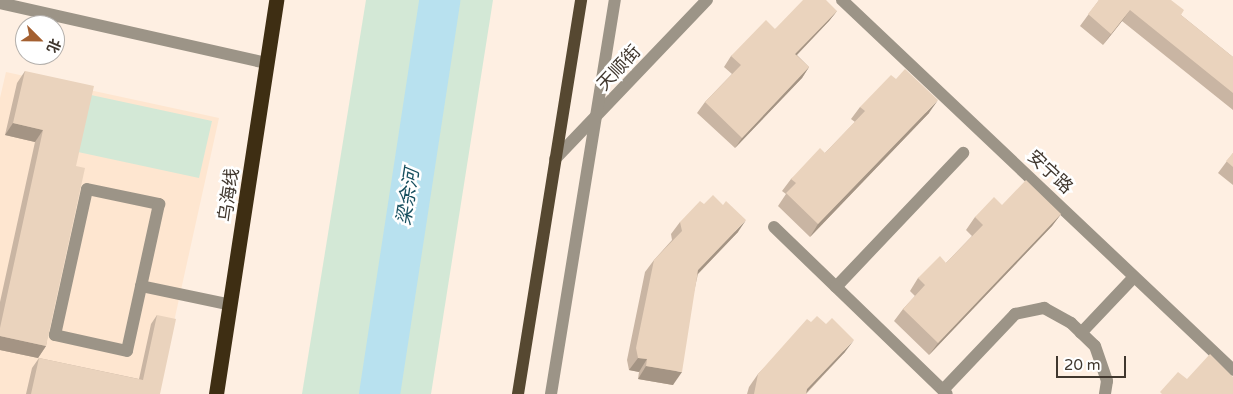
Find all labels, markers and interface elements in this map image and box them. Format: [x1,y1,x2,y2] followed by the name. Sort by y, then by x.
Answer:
[15,15,65,65] north arrow
[43,36,64,55] text: 北
[593,41,645,95] street label: 天顺街
[1023,146,1077,198] street label: 安宁路
[215,167,243,223] street label: 乌海线
[393,167,425,227] water label: 梁余河
[1058,346,1128,378] scale bar
[1064,356,1101,374] text: 20 m

